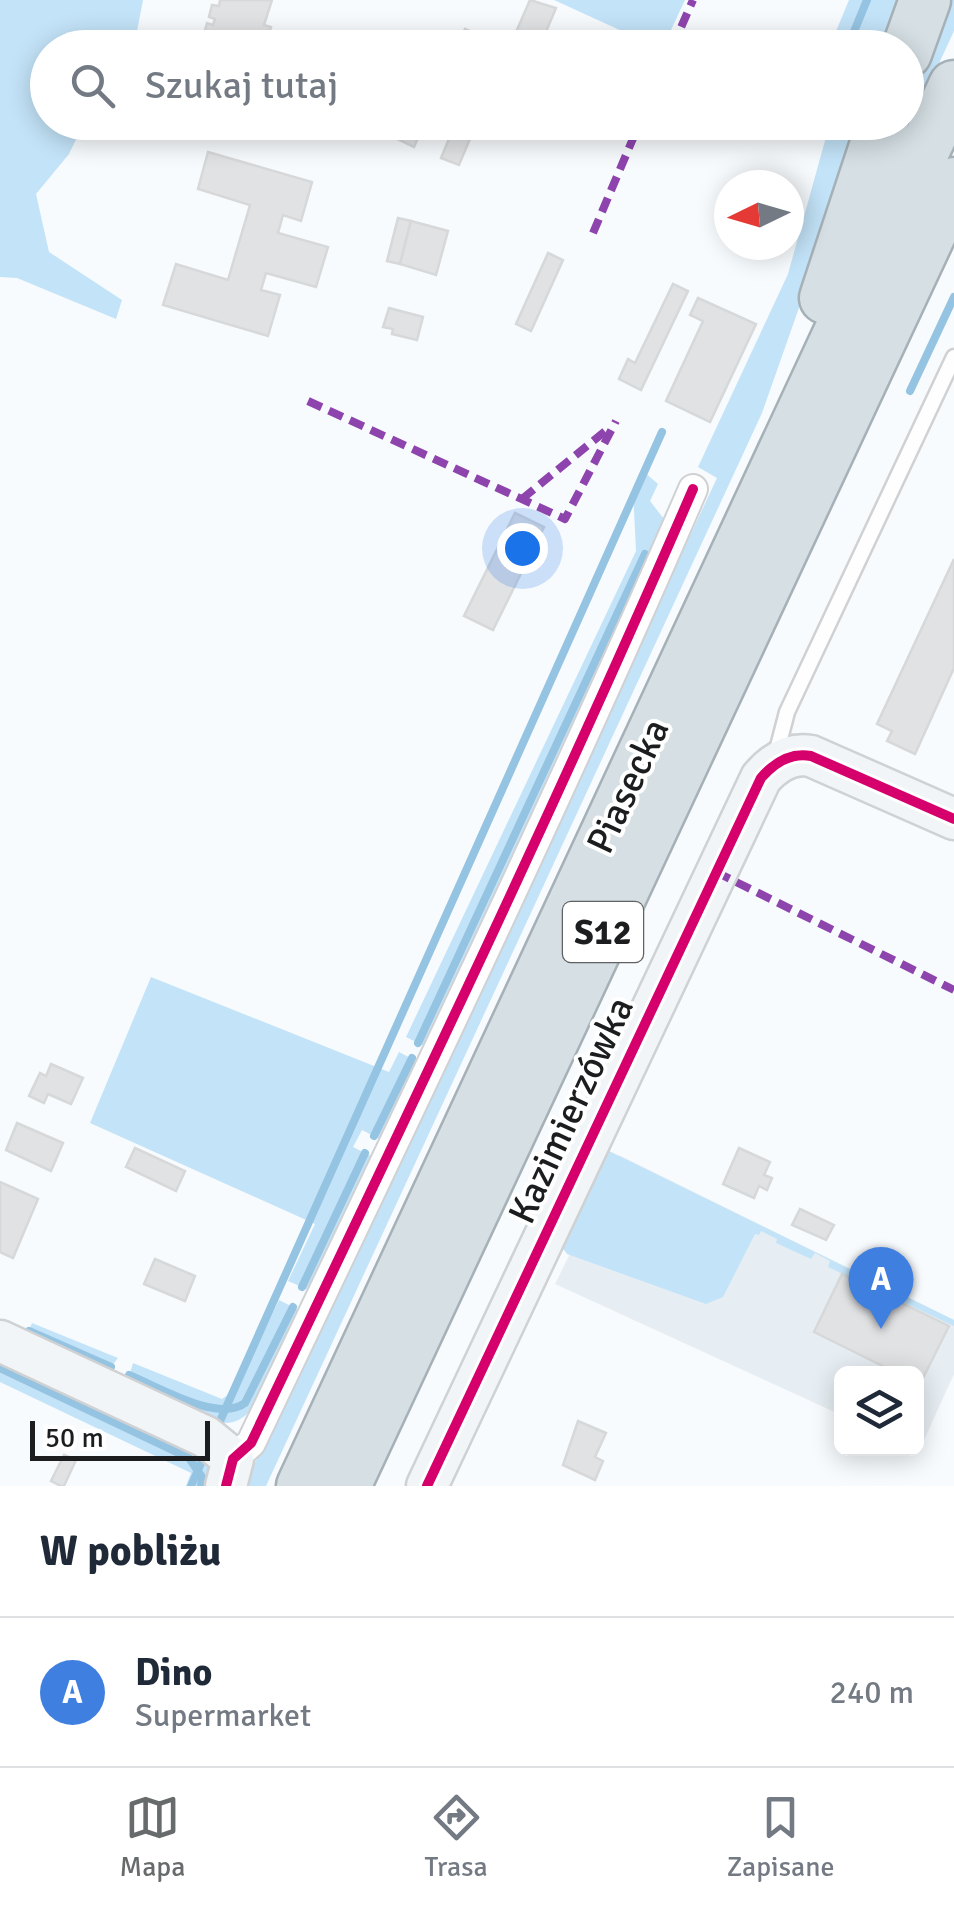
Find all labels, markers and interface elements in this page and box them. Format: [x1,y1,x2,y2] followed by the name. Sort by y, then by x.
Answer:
[30,30,924,140] search box
[65,58,120,113] icon: search
[145,62,338,109] text: Szukaj tutaj
[714,170,804,260] north arrow
[497,523,548,574] your location
[576,711,680,861] street label: Piasecka
[563,902,643,962] road number: S12
[498,989,644,1231] street label: Kazimierzówka
[848,1246,914,1329] pin: A
[834,1366,924,1456] map controls
[834,1366,924,1456] button: layers
[30,1416,210,1460] scale bar
[45,1421,104,1455] text: 50 m
[40,1526,221,1577] text: W pobliżu
[135,1649,212,1696] text: Dino
[62,1673,83,1712] text: A
[830,1673,914,1712] text: 240 m
[135,1696,311,1735] text: Supermarket
[120,1790,185,1884] tab: Mapa
[425,1790,488,1884] tab: Trasa
[727,1790,834,1884] tab: Zapisane

